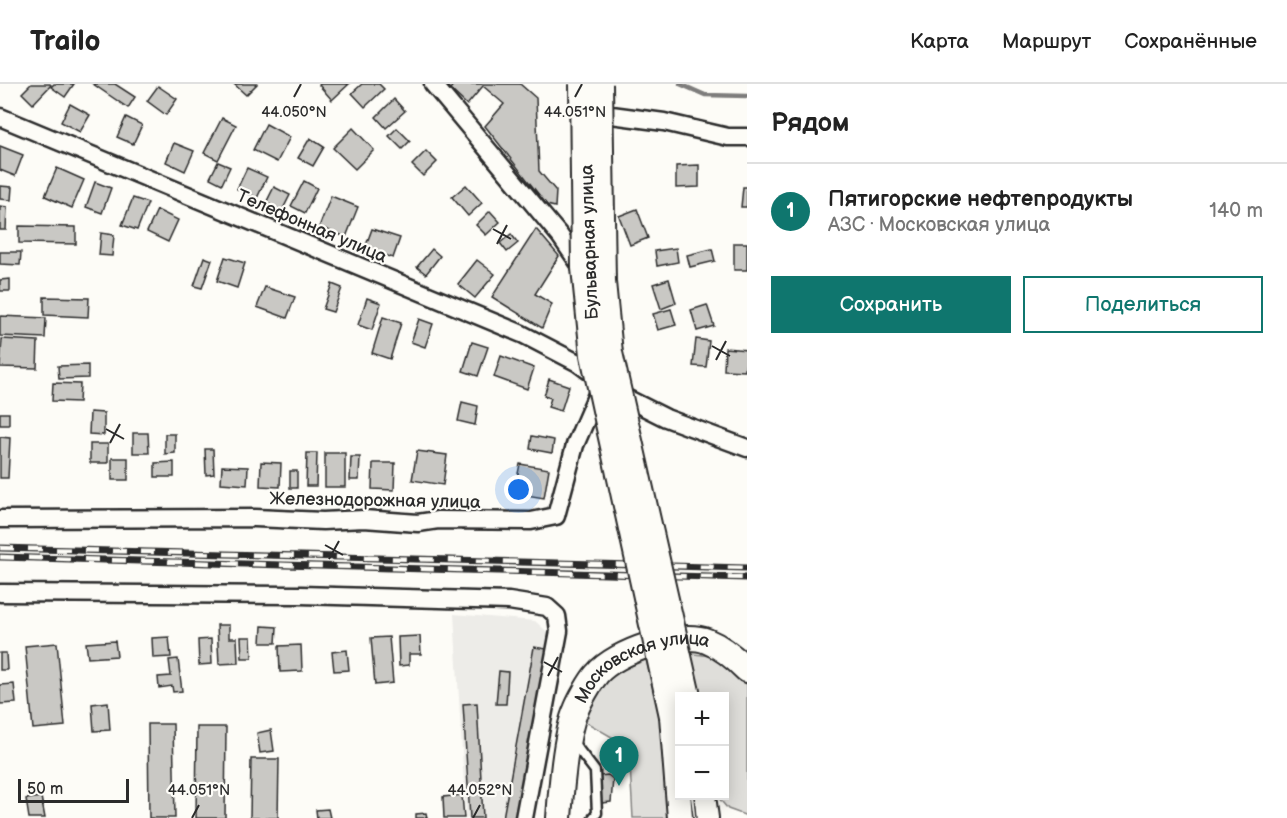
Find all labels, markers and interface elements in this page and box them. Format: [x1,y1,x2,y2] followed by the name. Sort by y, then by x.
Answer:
[30,25,101,58] text: Trailo
[910,29,969,54] text: Карта
[1002,29,1091,54] text: Маршрут
[1124,29,1257,54] text: Сохранённые
[261,103,327,122] text: 44.050°N
[544,103,606,122] text: 44.051°N
[771,108,849,139] text: Рядом
[576,164,603,320] street label: Бульварная улица
[234,185,390,268] street label: Телефонная улица
[828,186,1133,213] text: Пятигорские нефтепродукты
[786,199,795,223] text: 1
[1209,199,1263,223] text: 140 m
[828,213,1050,237] text: АЗС · Московская улица
[771,276,1011,333] button: Сохранить
[1023,276,1263,333] button: Поделиться
[504,475,533,504] your location
[269,488,481,513] street label: Железнодорожная улица
[571,628,713,707] street label: Московская улица
[675,692,729,800] map controls
[675,692,729,746] button: +
[600,736,638,786] pin: 1
[675,746,729,800] button: −
[18,776,129,804] scale bar
[27,780,63,799] text: 50 m
[168,781,230,800] text: 44.051°N
[447,781,513,800] text: 44.052°N

